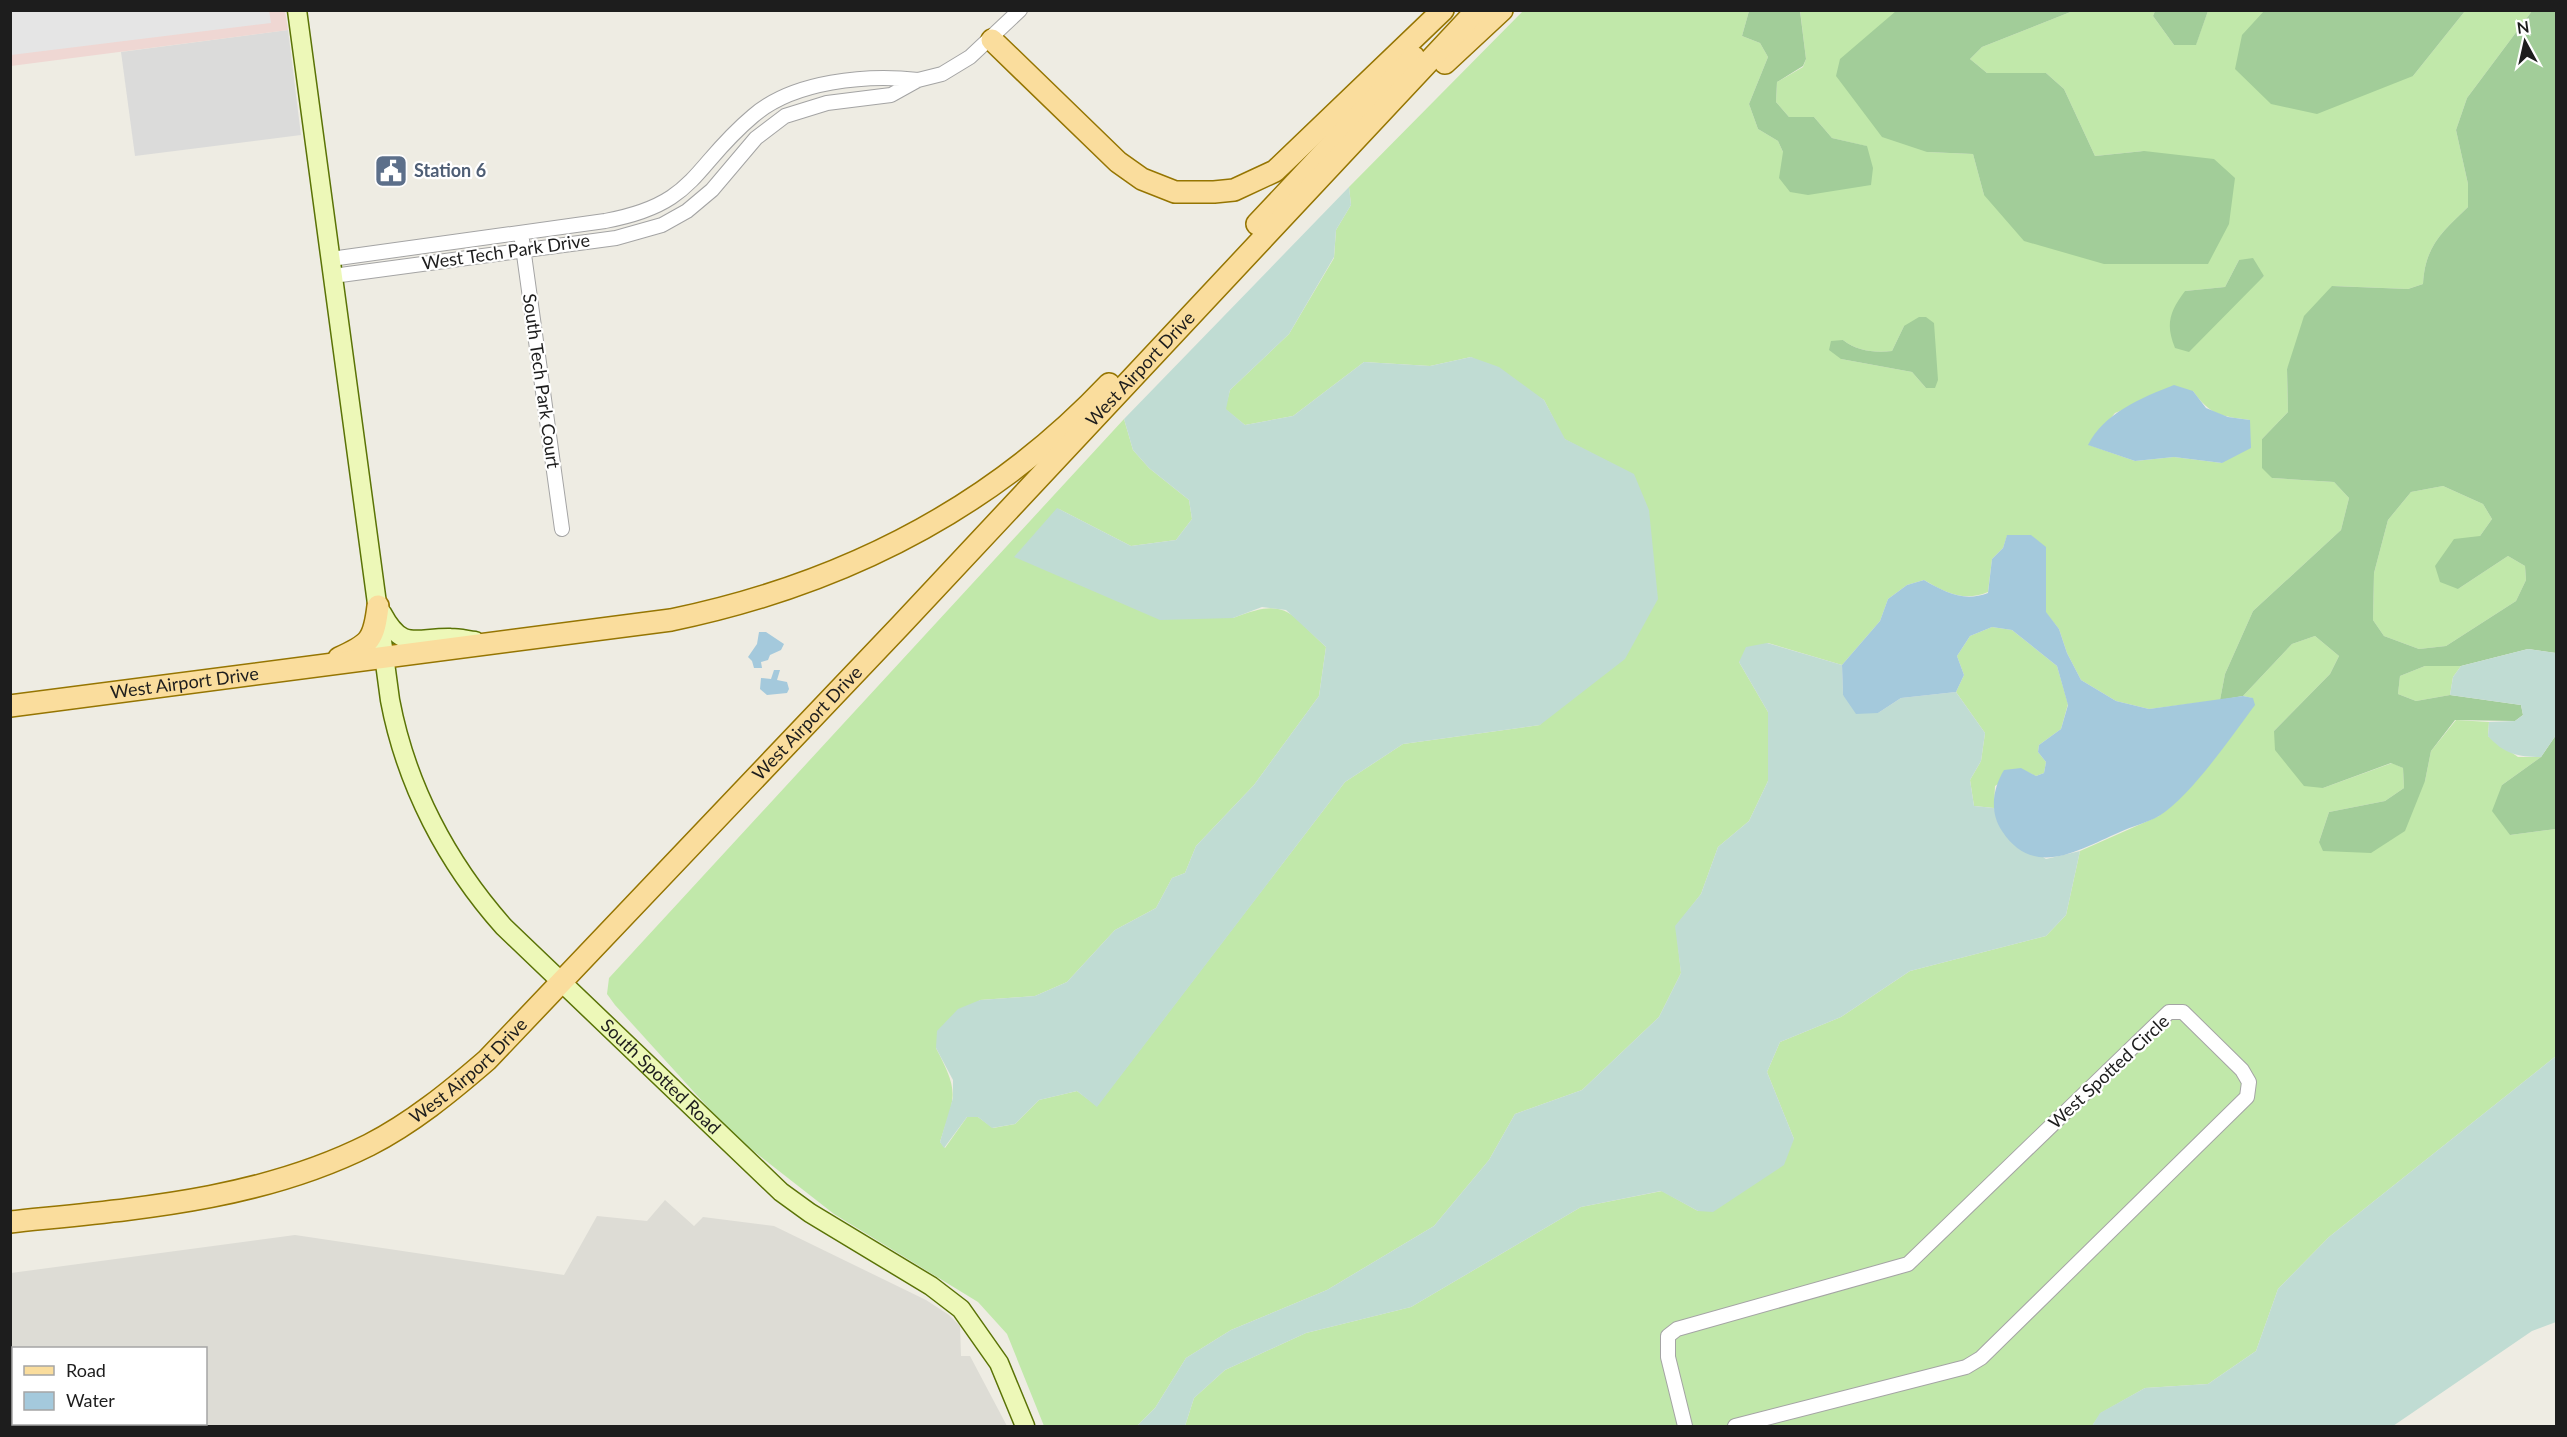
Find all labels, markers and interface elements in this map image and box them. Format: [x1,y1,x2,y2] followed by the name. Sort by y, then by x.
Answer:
[2495,12,2555,72] north arrow
[2515,16,2530,37] text: N
[373,153,409,189] public building icon: Station 6
[414,159,486,181] place label: Station 6
[420,228,591,274] street label: West Tech Park Drive
[519,292,565,470] street label: South Tech Park Court
[1081,307,1199,431] street label: West Airport Drive
[747,661,866,784] street label: West Airport Drive
[109,662,260,703] street label: West Airport Drive
[2043,1010,2173,1133] street label: West Spotted Circle
[405,1013,531,1128] street label: West Airport Drive
[597,1014,726,1138] street label: South Spotted Road
[12,1347,207,1425] legend
[66,1359,106,1381] text: Road
[66,1389,115,1411] text: Water

